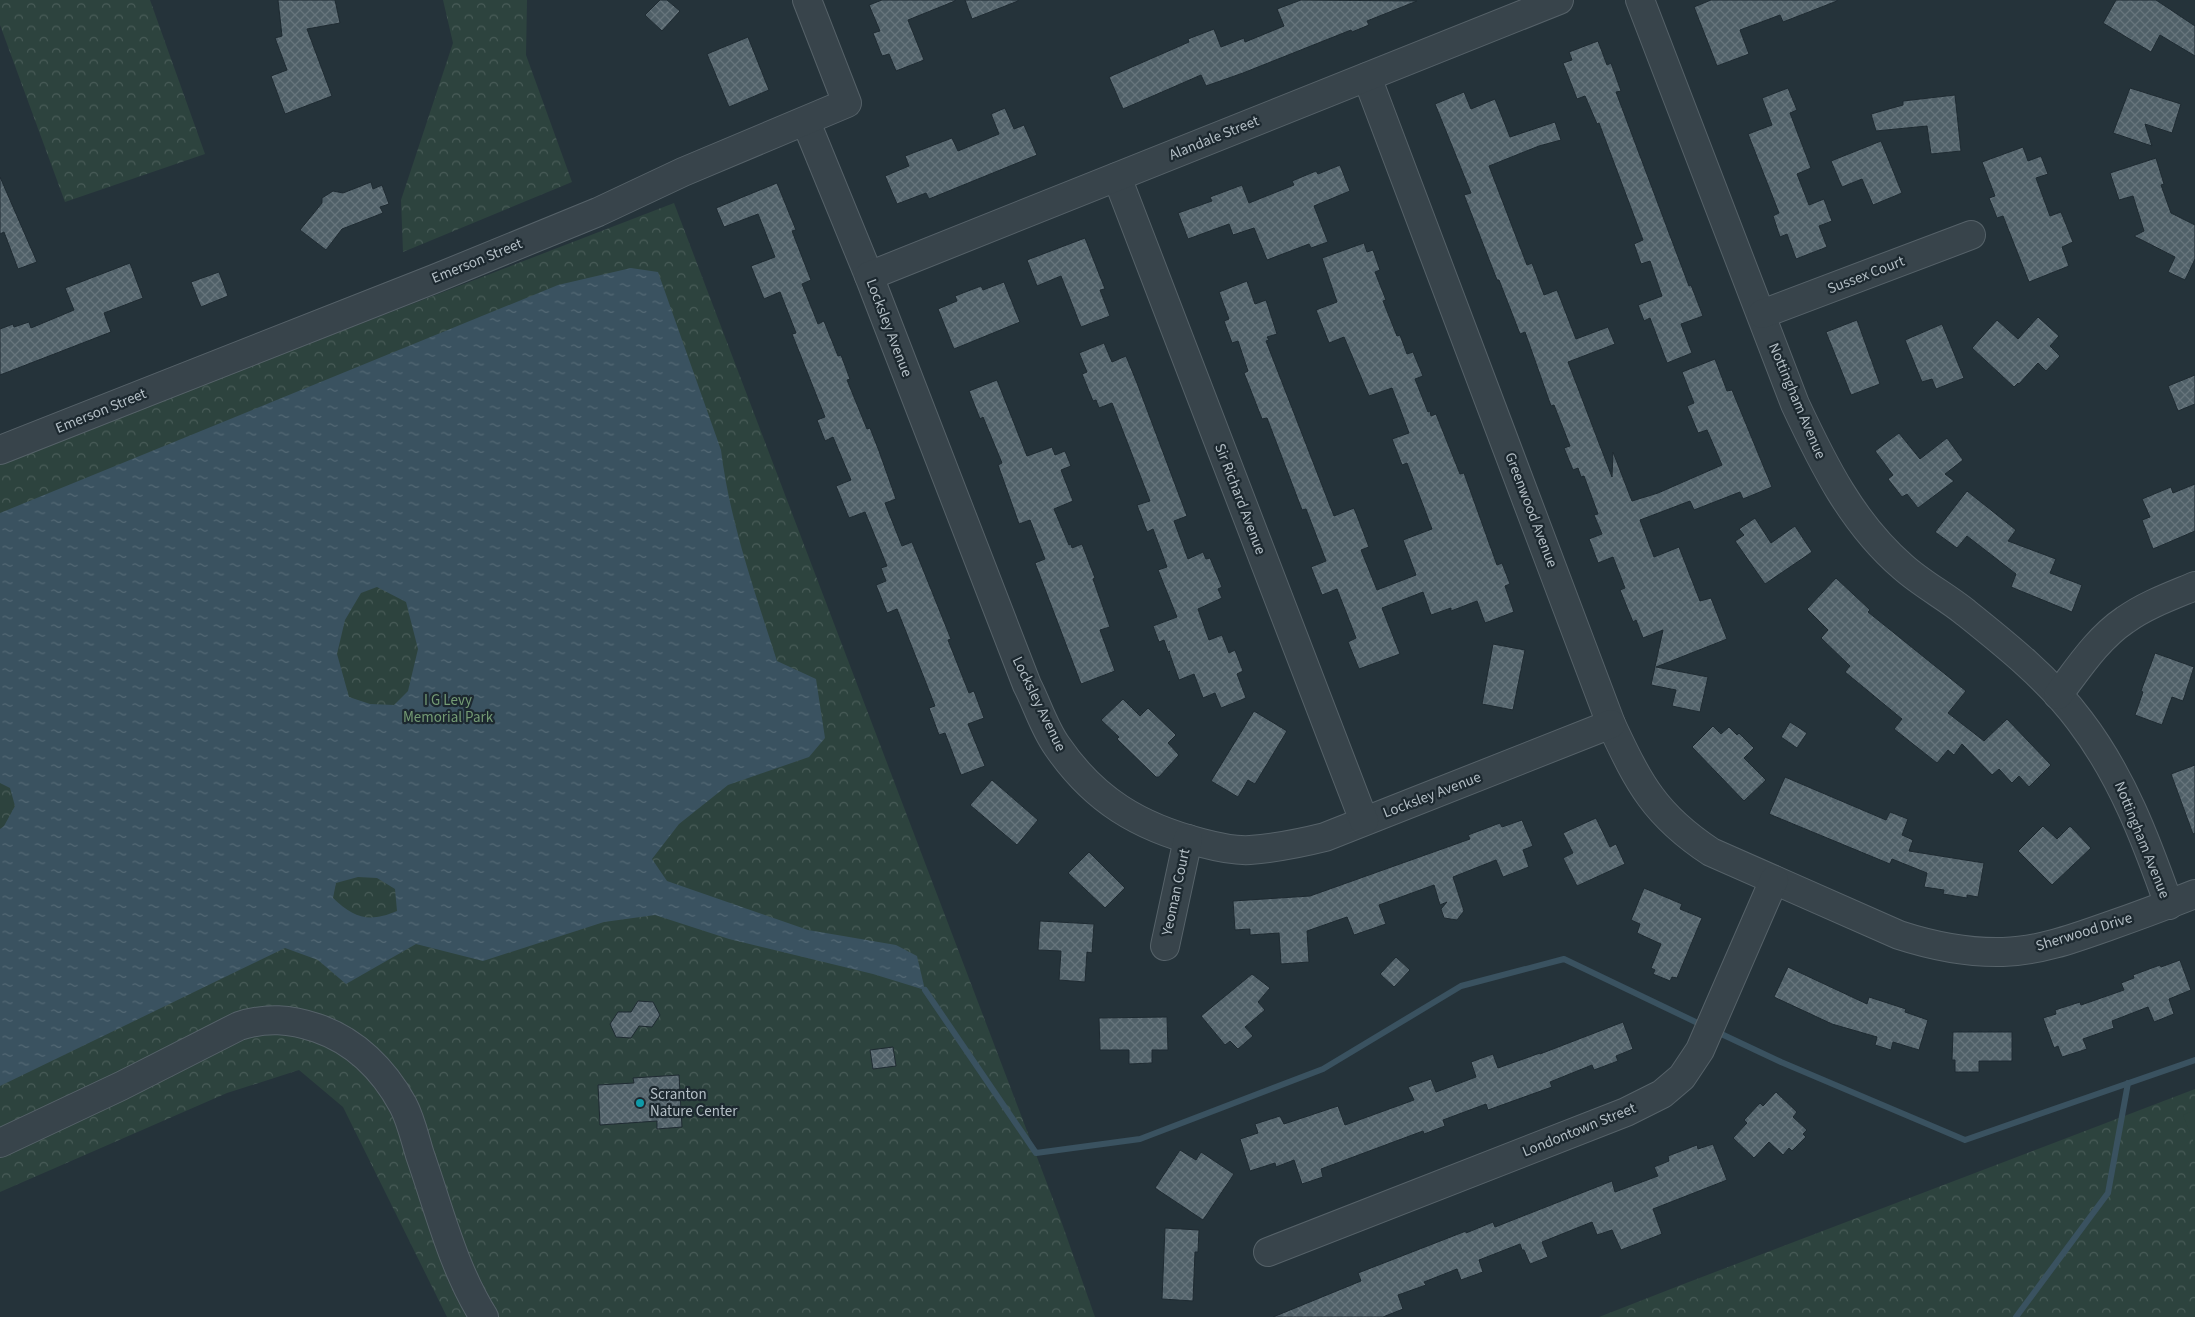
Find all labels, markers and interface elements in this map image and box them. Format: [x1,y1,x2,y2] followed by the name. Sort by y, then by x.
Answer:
[1166,110,1262,166] street label: Alandale Street
[428,233,526,289] street label: Emerson Street
[1824,251,1908,299] street label: Sussex Court
[861,276,917,380] street label: Locksley Avenue
[1763,340,1831,462] street label: Nottingham Avenue
[52,383,150,439] street label: Emerson Street
[1209,440,1271,558] street label: Sir Richard Avenue
[1499,449,1563,571] street label: Greenwood Avenue
[1007,653,1071,755] street label: Locksley Avenue
[403,690,494,728] park label: I G Levy Memorial Park
[1380,767,1484,823] street label: Locksley Avenue
[2109,778,2175,902] street label: Nottingham Avenue
[1156,847,1195,938] street label: Yeoman Court
[2033,907,2135,957] street label: Sherwood Drive
[650,1084,738,1122] place label: Scranton Nature Center
[634,1097,646,1109] marker: Scranton Nature Center
[1519,1098,1639,1162] street label: Londontown Street

